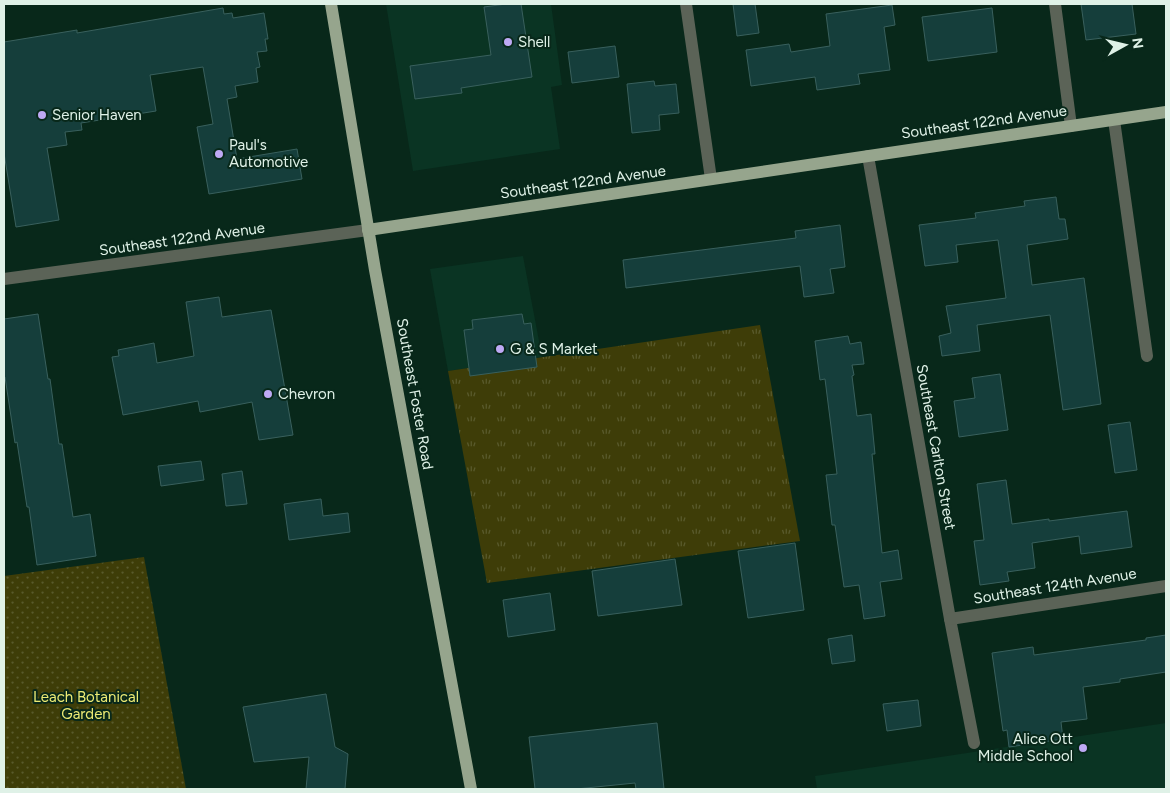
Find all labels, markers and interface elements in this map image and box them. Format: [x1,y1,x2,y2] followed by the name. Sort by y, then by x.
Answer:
[1100,20,1150,70] north arrow
[518,33,550,51] place label: Shell
[502,36,514,48] marker: Shell
[1128,37,1147,50] text: N
[900,101,1068,143] street label: Southeast 122nd Avenue
[52,106,142,124] place label: Senior Haven
[36,109,48,121] marker: Senior Haven
[229,136,308,171] place label: Paul's Automotive
[213,148,225,160] marker: Paul's Automotive
[499,161,667,203] street label: Southeast 122nd Avenue
[98,218,266,260] street label: Southeast 122nd Avenue
[393,317,437,471] street label: Southeast Foster Road
[510,340,598,358] place label: G & S Market
[494,343,506,355] marker: G & S Market
[913,363,959,531] street label: Southeast Carlton Street
[278,385,335,403] place label: Chevron
[262,388,274,400] marker: Chevron
[972,564,1138,608] street label: Southeast 124th Avenue
[33,688,139,723] park label: Leach Botanical Garden
[978,730,1073,765] place label: Alice Ott Middle School
[1077,742,1089,754] marker: Alice Ott Middle School

